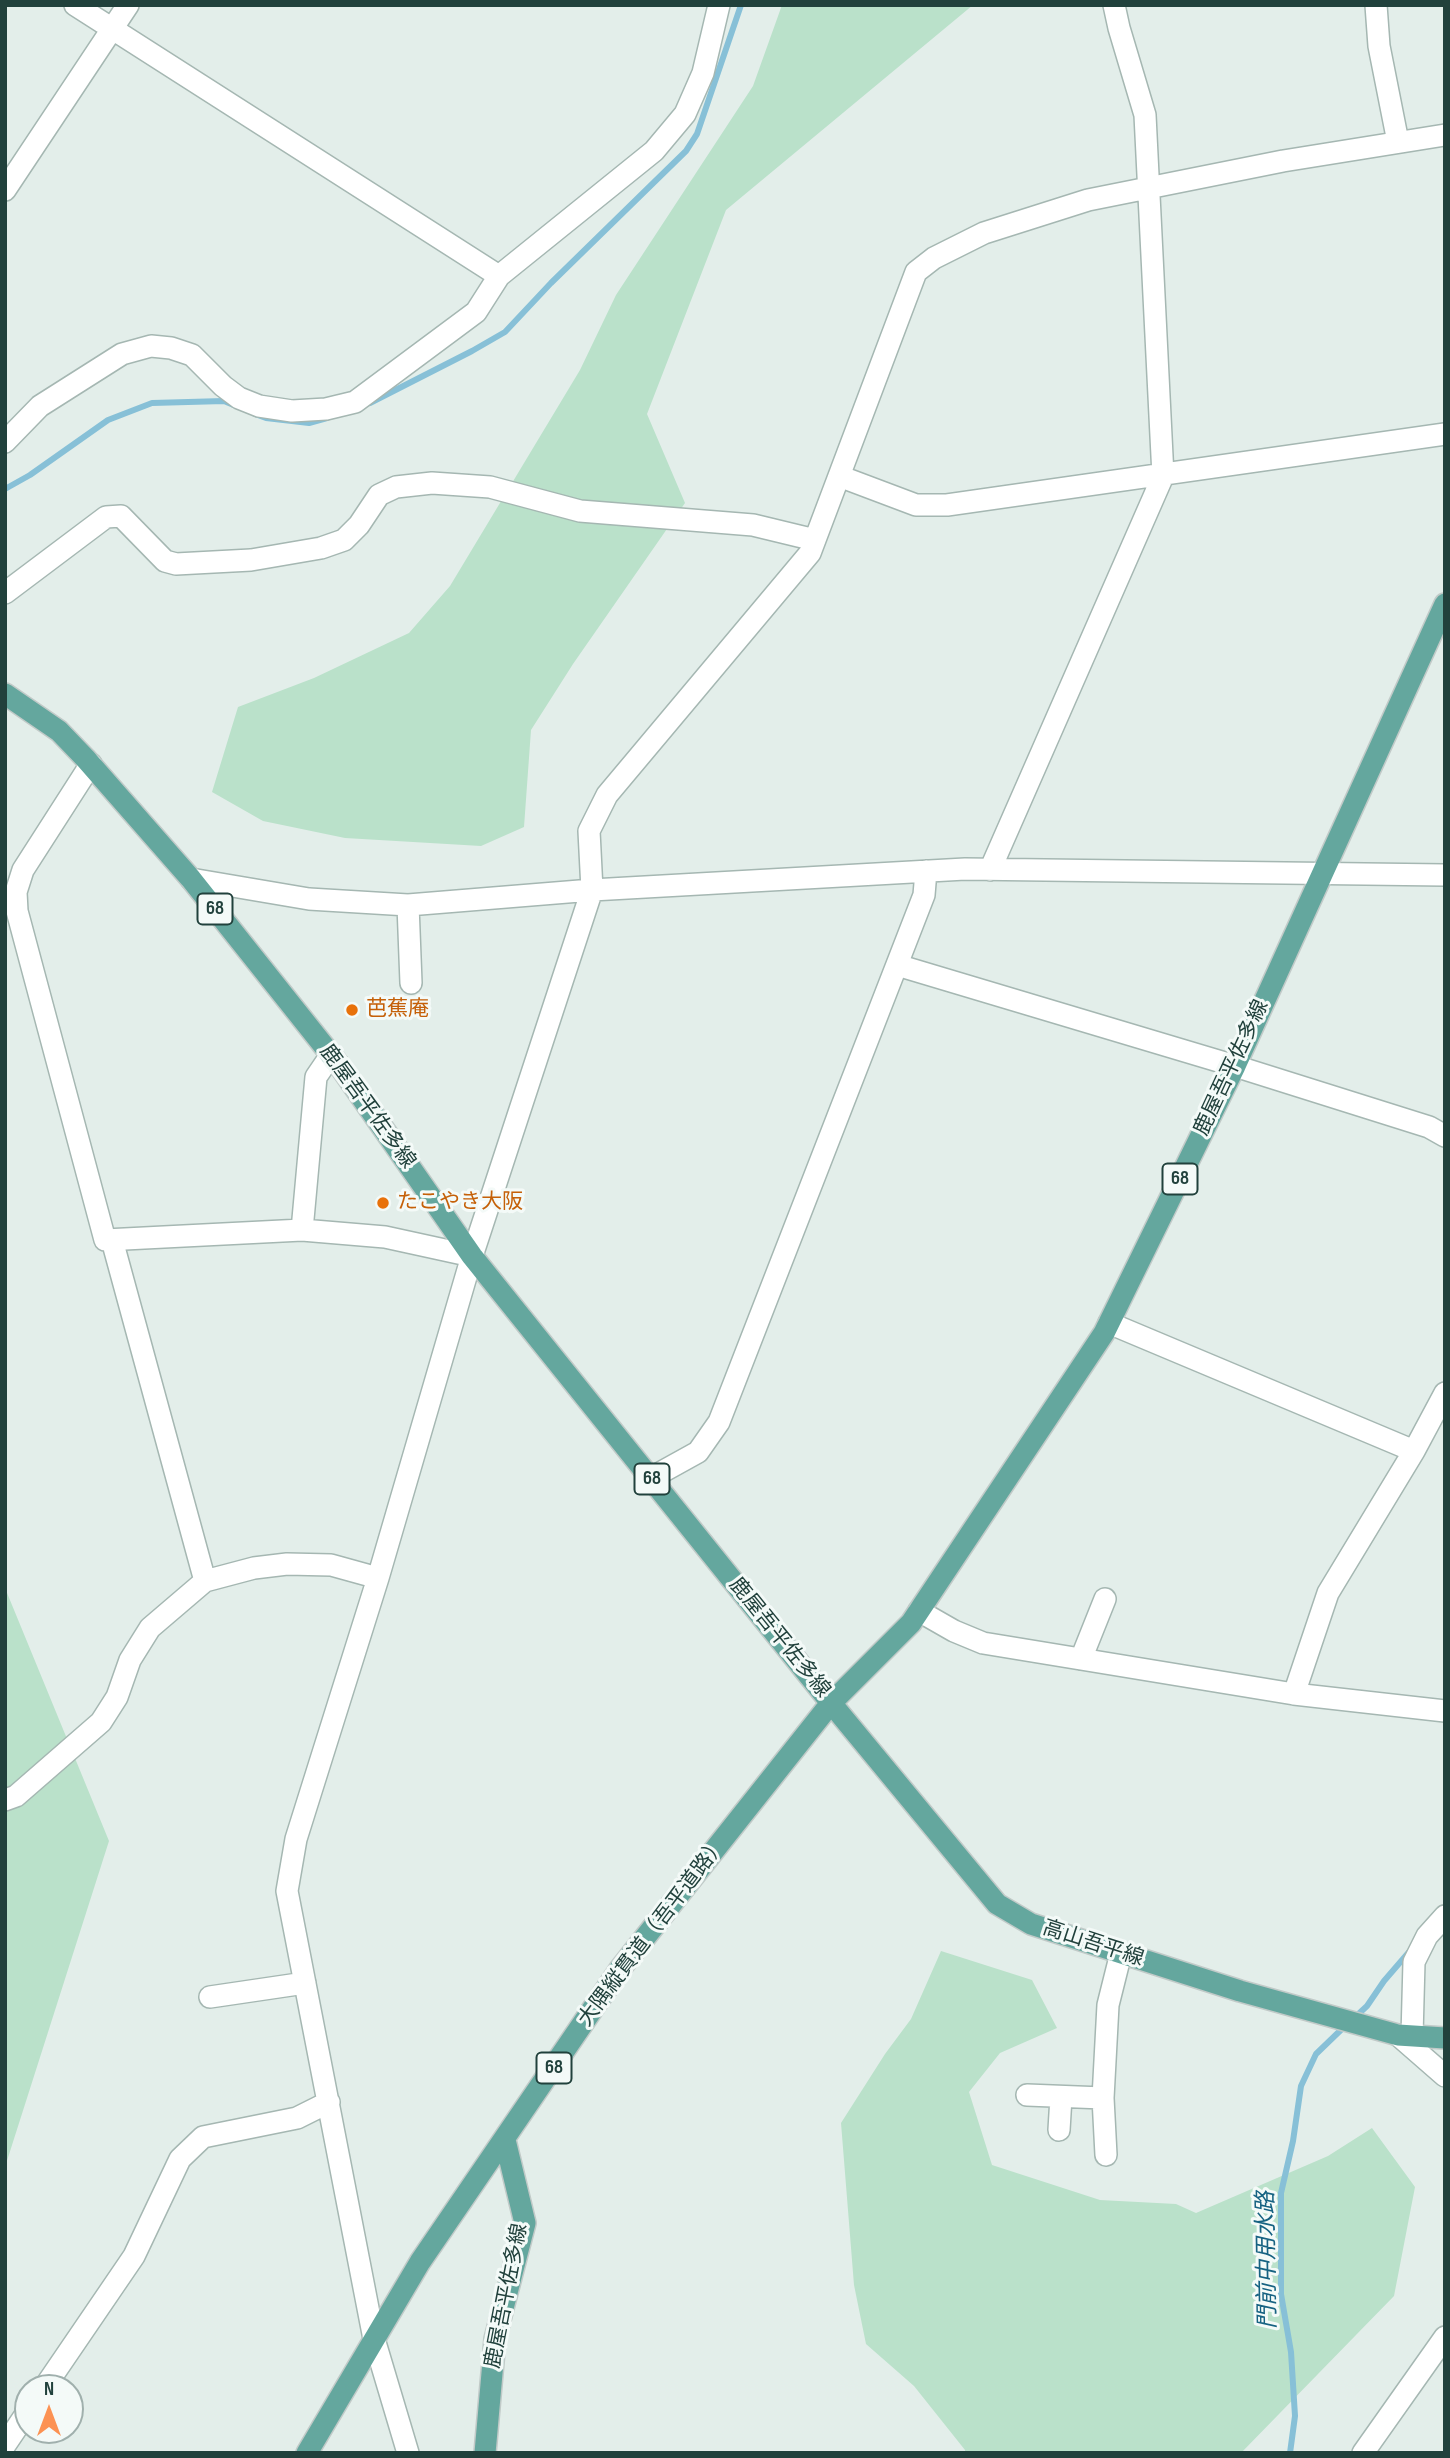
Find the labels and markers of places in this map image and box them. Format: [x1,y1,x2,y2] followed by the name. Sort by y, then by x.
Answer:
[366,997,429,1023] place label: 芭蕉庵
[344,1002,360,1018] marker: 芭蕉庵
[397,1190,523,1216] place label: たこやき大阪
[375,1195,391,1211] marker: たこやき大阪

